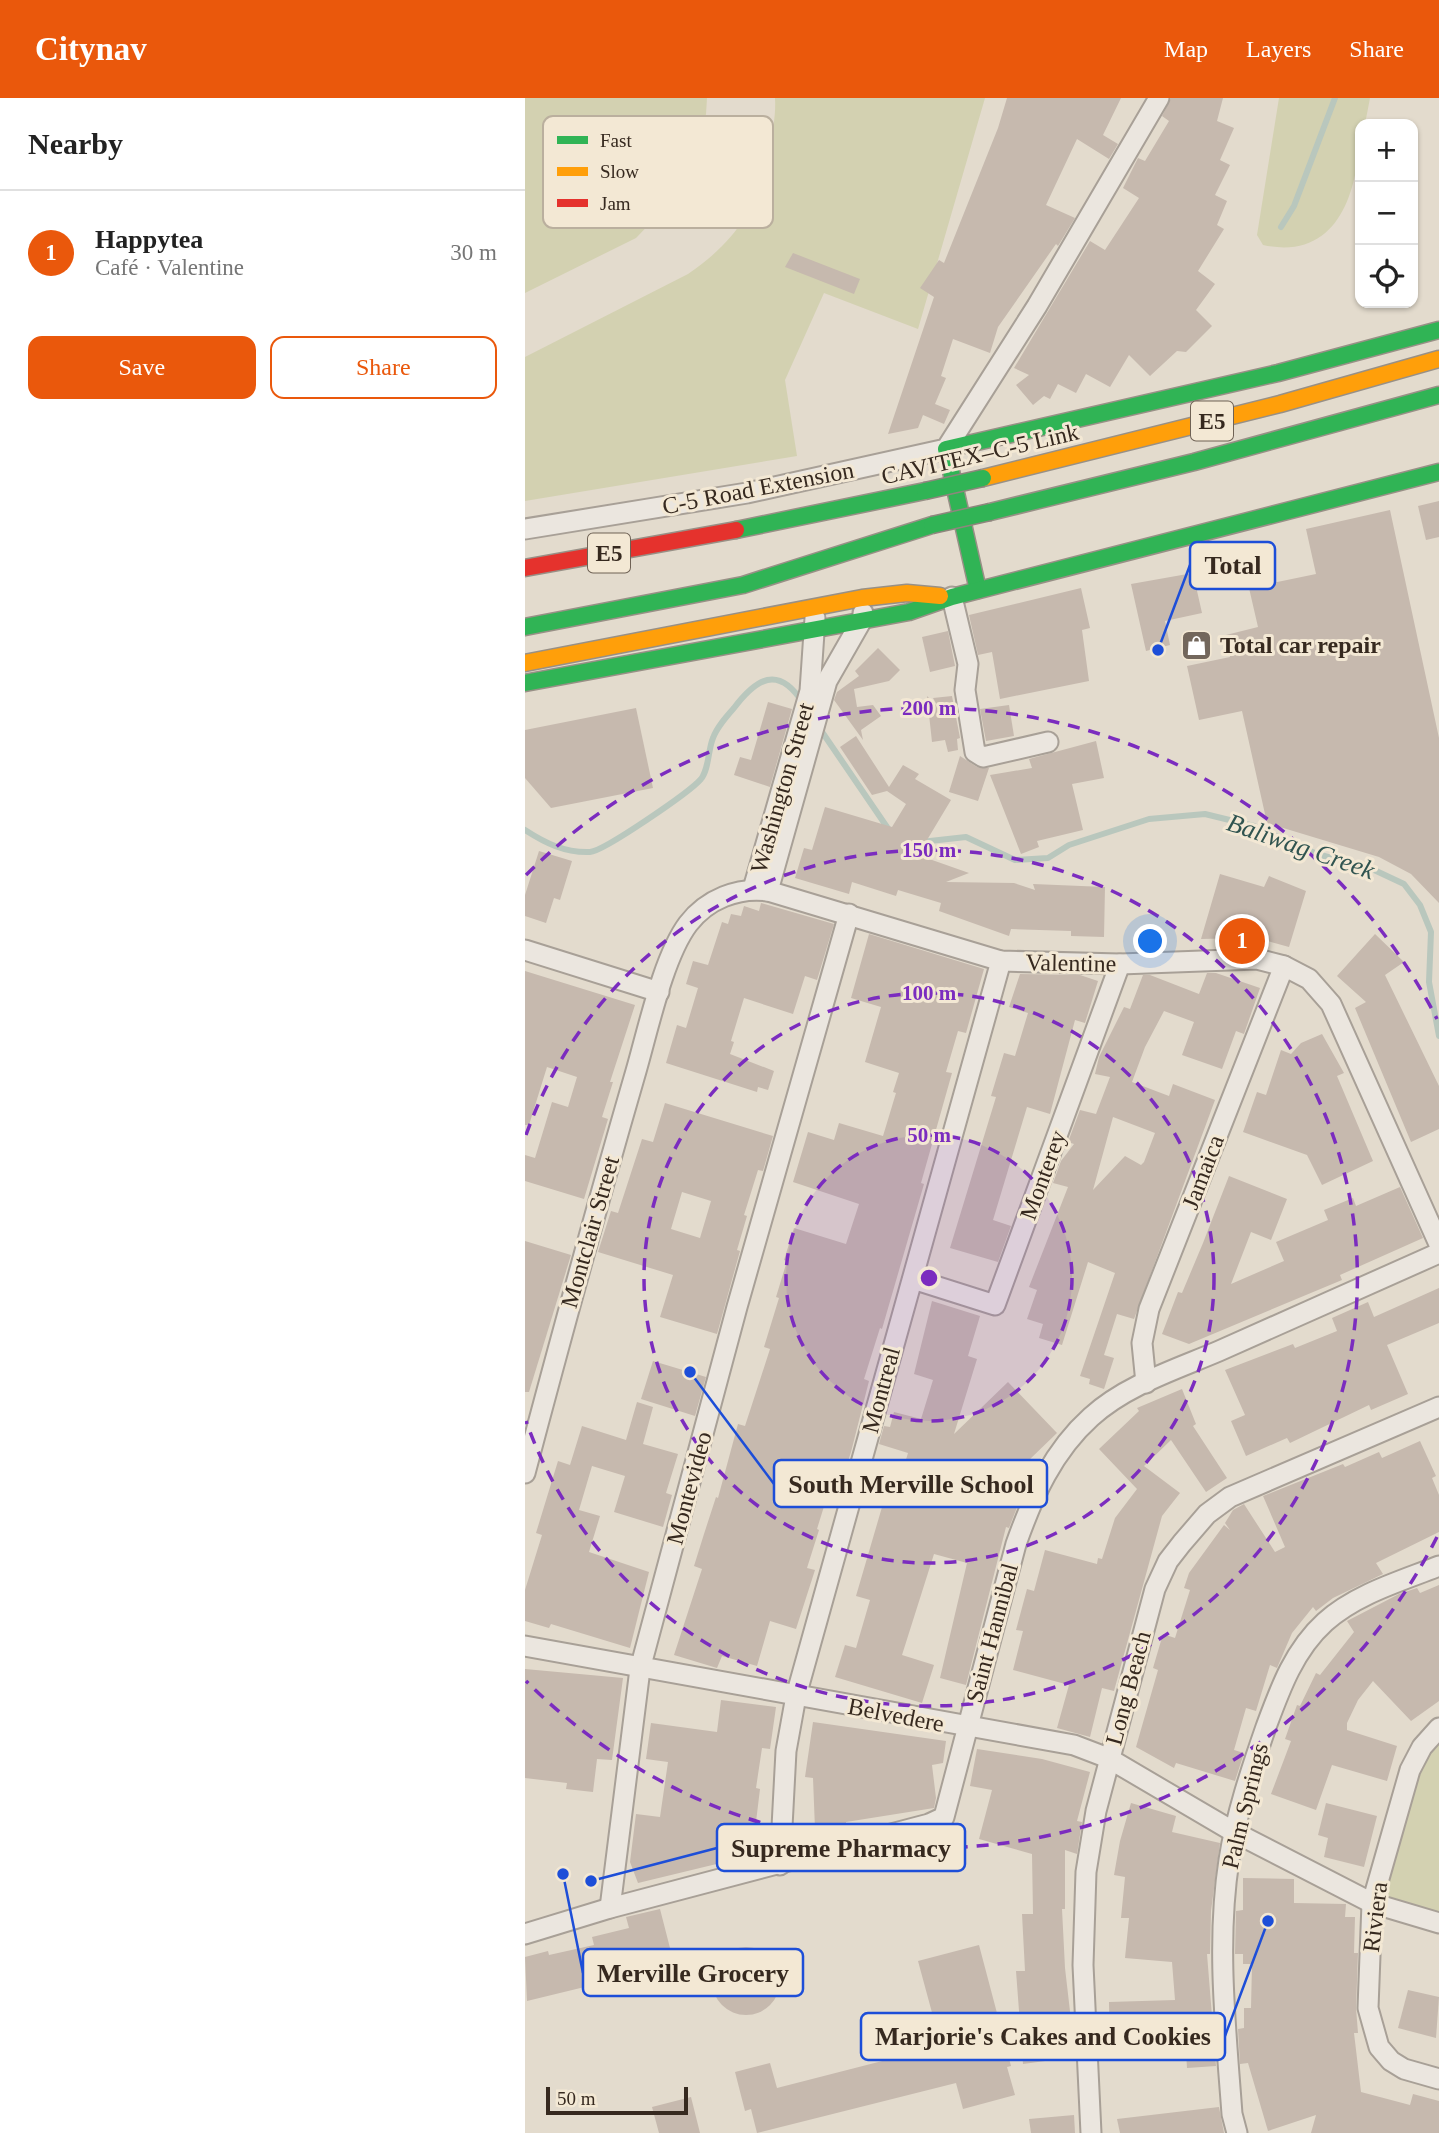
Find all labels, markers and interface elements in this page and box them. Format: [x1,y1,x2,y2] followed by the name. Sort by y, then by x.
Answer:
[35,31,147,67] text: Citynav
[1164,36,1208,62] text: Map
[1246,36,1311,62] text: Layers
[1349,36,1404,62] text: Share
[543,116,773,228] legend
[1355,119,1418,308] map controls
[1355,119,1418,182] button: +
[28,127,123,160] text: Nearby
[600,130,632,151] text: Fast
[600,161,639,182] text: Slow
[1355,182,1418,245] button: −
[600,193,631,214] text: Jam
[95,225,203,254] text: Happytea
[45,240,57,265] text: 1
[450,240,497,265] text: 30 m
[1355,245,1418,308] button: locate
[95,255,244,280] text: Café · Valentine
[28,336,256,399] button: Save
[270,336,497,399] button: Share
[1191,402,1233,440] road number: E5
[879,419,1081,489] street label: CAVITEX–C-5 Link
[660,457,856,519] street label: C-5 Road Extension
[588,534,630,573] road number: E5
[1190,542,1275,589] callout: Total
[1205,551,1261,580] text: Total
[1180,628,1214,662] shop icon: Total car repair
[1220,632,1381,658] place label: Total car repair
[902,696,957,720] text: 200 m
[745,699,819,876] street label: Washington Street
[1223,808,1379,885] water label: Baliwag Creek
[902,838,957,862] text: 150 m
[1219,915,1265,967] pin: 1
[1133,924,1167,958] your location
[1025,949,1117,977] street label: Valentine
[902,981,957,1005] text: 100 m
[907,1123,951,1147] text: 50 m
[1015,1127,1071,1223] street label: Monterey
[1177,1131,1229,1213] street label: Jamaica
[556,1153,624,1311] street label: Montclair Street
[917,1266,941,1290] centre of rings
[857,1344,905,1436] street label: Montreal
[661,1429,717,1547] street label: Montevideo
[774,1460,1047,1507] callout: South Merville School
[788,1470,1034,1499] text: South Merville School
[961,1560,1023,1706] street label: Saint Hannibal
[1100,1628,1156,1748] street label: Long Beach
[846,1693,946,1737] street label: Belvedere
[1217,1740,1273,1872] street label: Palm Springs
[717,1824,965,1871] callout: Supreme Pharmacy
[731,1834,951,1863] text: Supreme Pharmacy
[1358,1880,1392,1954] street label: Riviera
[583,1949,803,1996] callout: Merville Grocery
[597,1959,789,1988] text: Merville Grocery
[861,2013,1225,2060] callout: Marjorie's Cakes and Cookies
[875,2022,1211,2051] text: Marjorie's Cakes and Cookies
[546,2084,688,2116] scale bar
[557,2088,596,2109] text: 50 m

